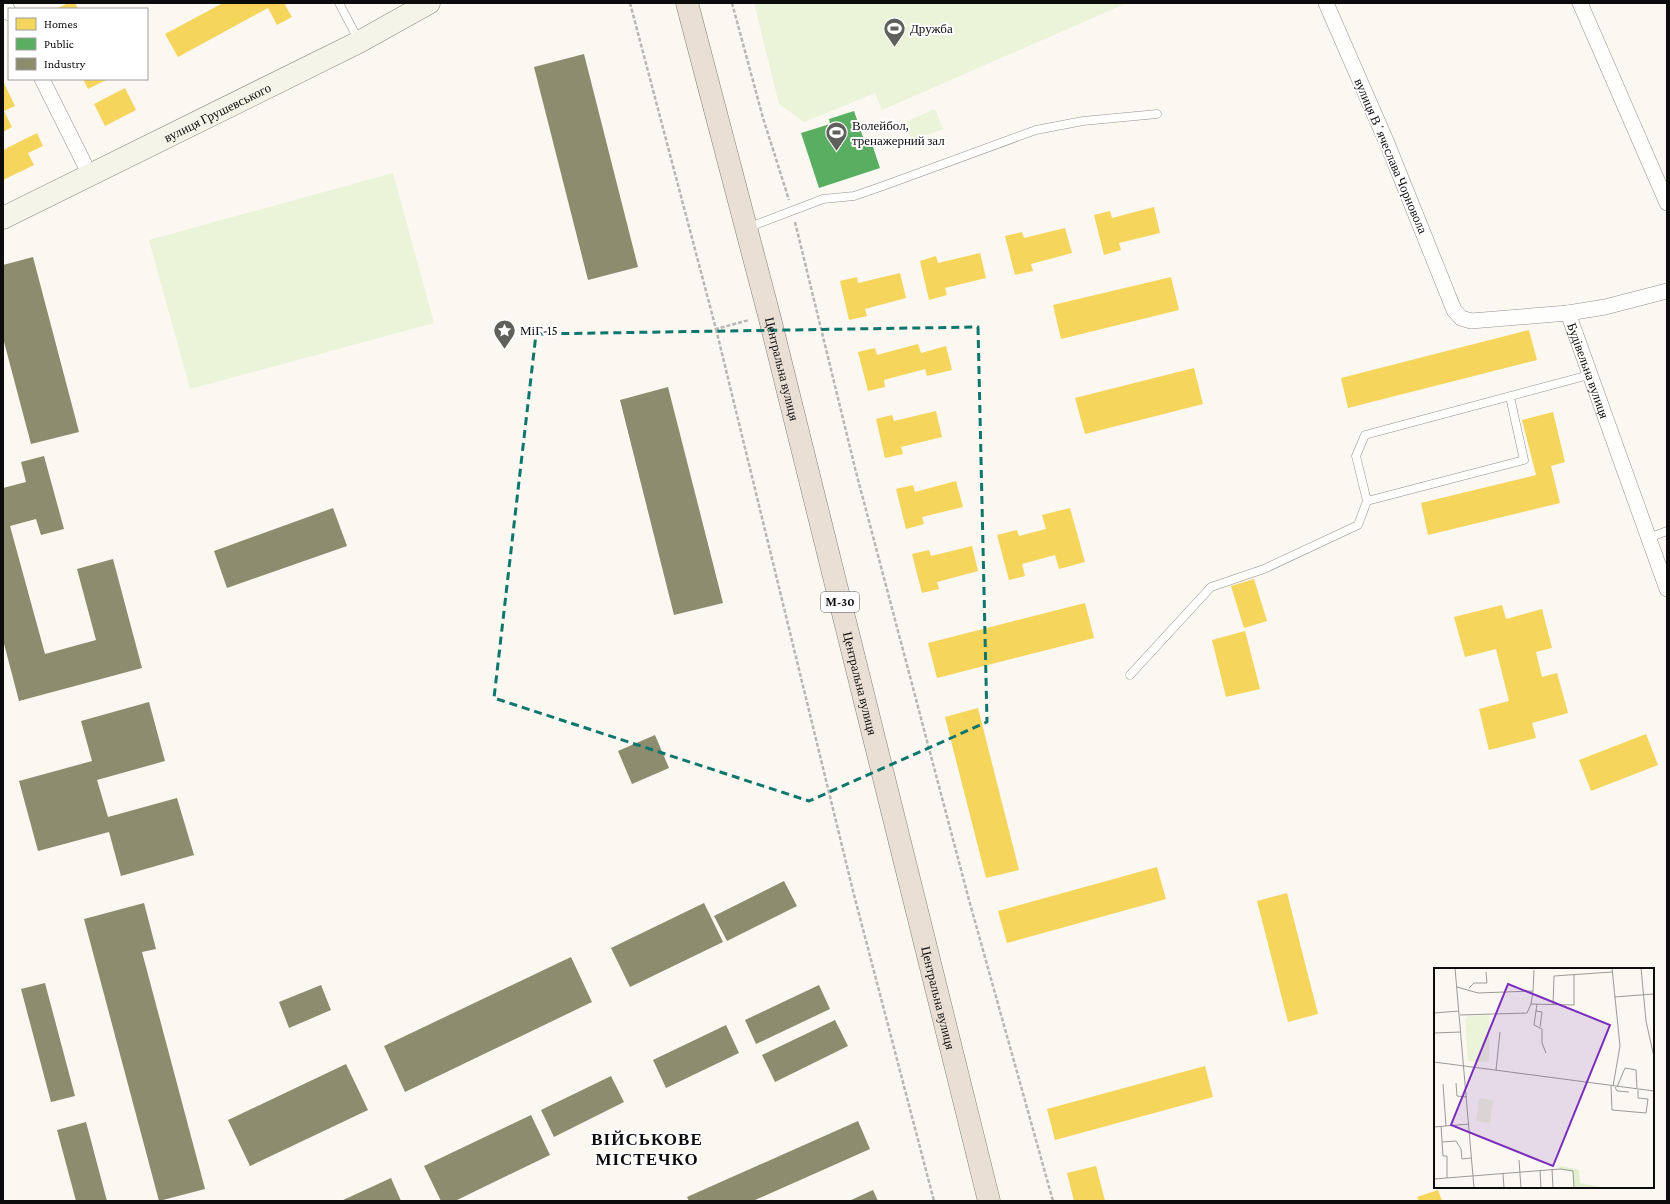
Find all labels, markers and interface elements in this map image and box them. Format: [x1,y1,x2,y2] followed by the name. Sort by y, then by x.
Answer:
[8,8,148,80] legend
[881,15,907,48] sports icon: Дружба
[44,17,78,31] text: Homes
[910,21,953,36] place label: Дружба
[44,37,74,51] text: Public
[44,57,86,71] text: Industry
[1351,76,1431,236] street label: вулиця Вʼячеслава Чорновола
[161,79,273,145] street label: вулиця Грушевського
[852,118,945,148] place label: Волейбол, тренажерний зал
[823,119,849,152] sports icon: Волейбол, тренажерний зал
[762,315,802,422] street label: Центральна вулиця
[491,317,517,350] place icon: МіГ-15
[1565,320,1613,420] street label: Будівельна вулиця
[520,323,558,338] place label: МіГ-15
[821,592,859,612] road number: М-30
[840,630,880,737] street label: Центральна вулиця
[918,944,959,1051] street label: Центральна вулиця
[1434,968,1654,1188] inset map
[591,1130,703,1169] district label: ВІЙСЬКОВЕ МІСТЕЧКО

